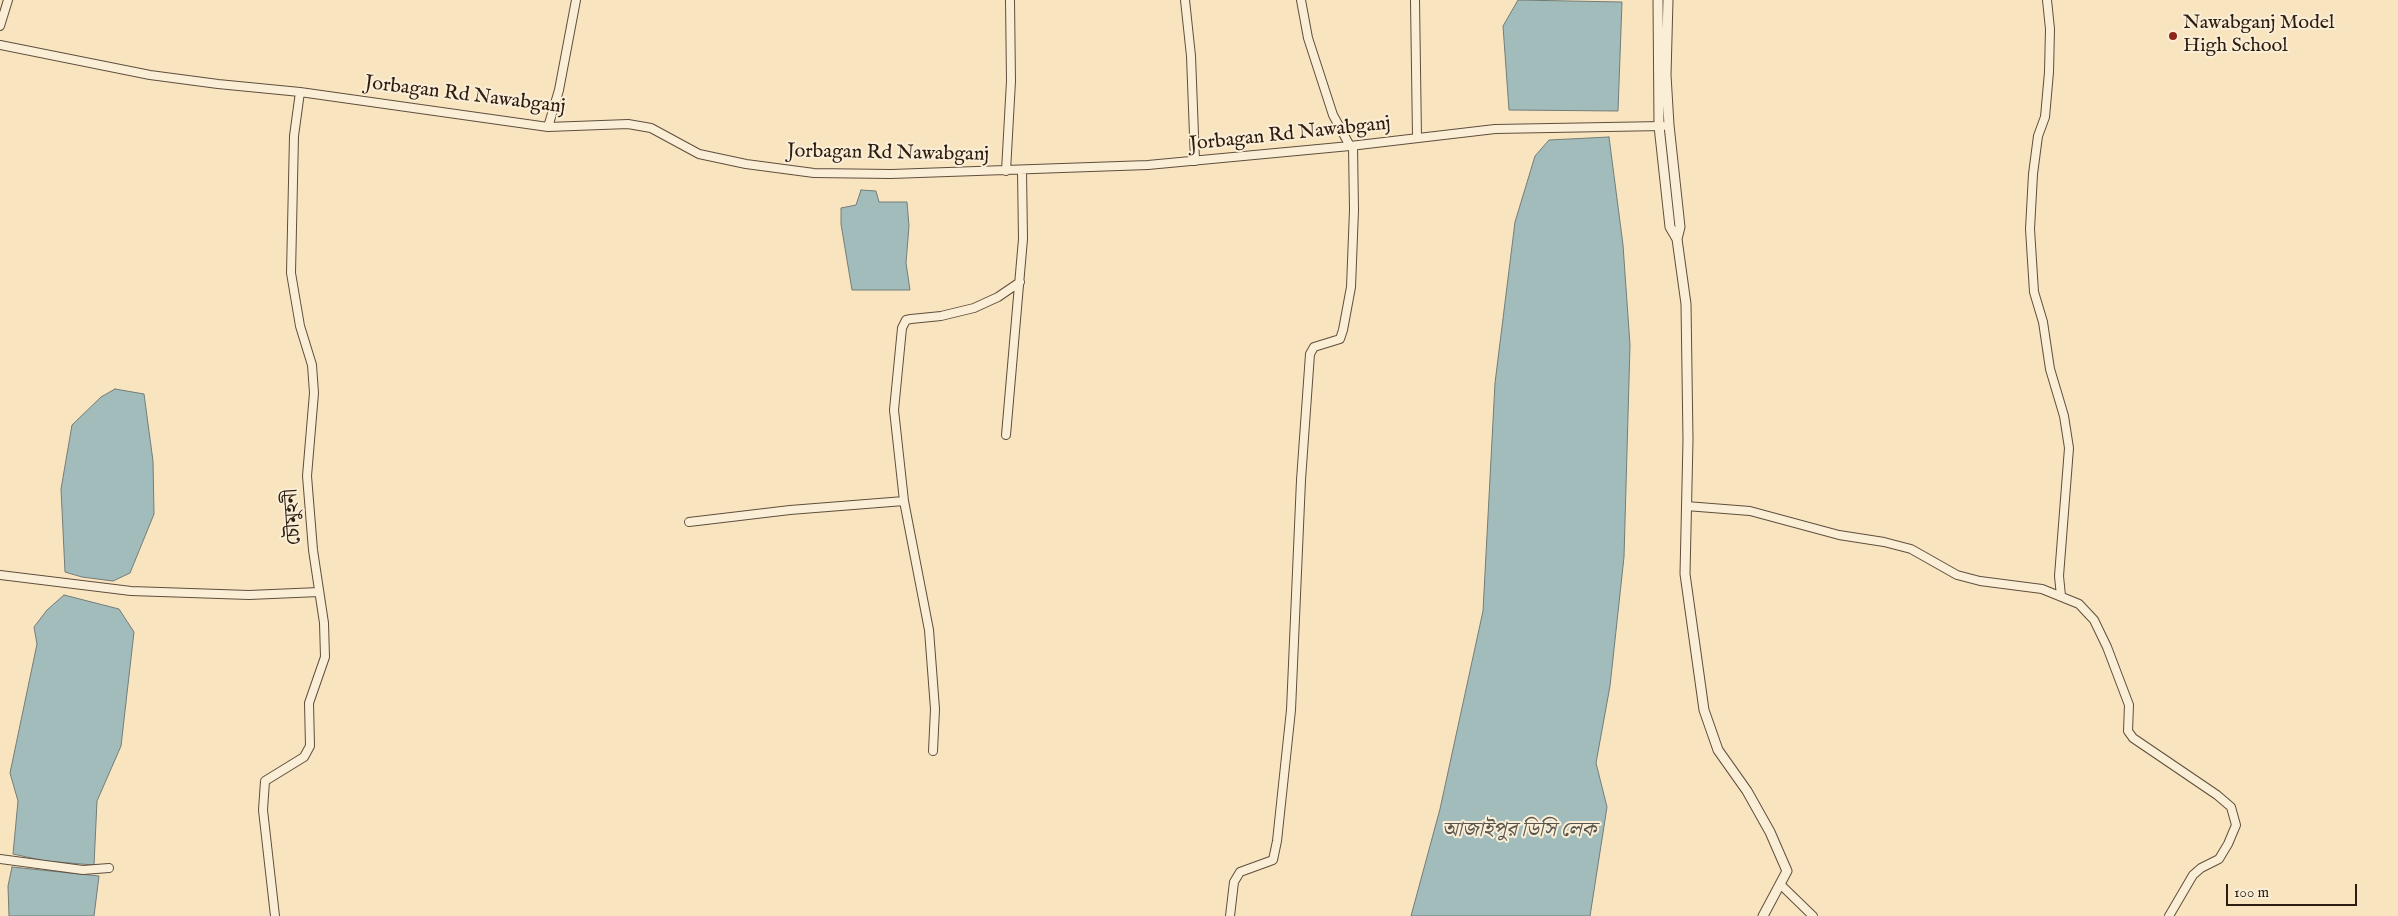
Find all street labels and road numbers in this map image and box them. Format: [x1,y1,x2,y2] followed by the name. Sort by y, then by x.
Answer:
[363,72,567,120] street label: Jorbagan Rd Nawabganj
[1188,113,1392,157] street label: Jorbagan Rd Nawabganj
[787,140,989,168] street label: Jorbagan Rd Nawabganj
[280,488,308,546] street label: চৌমুহনী

